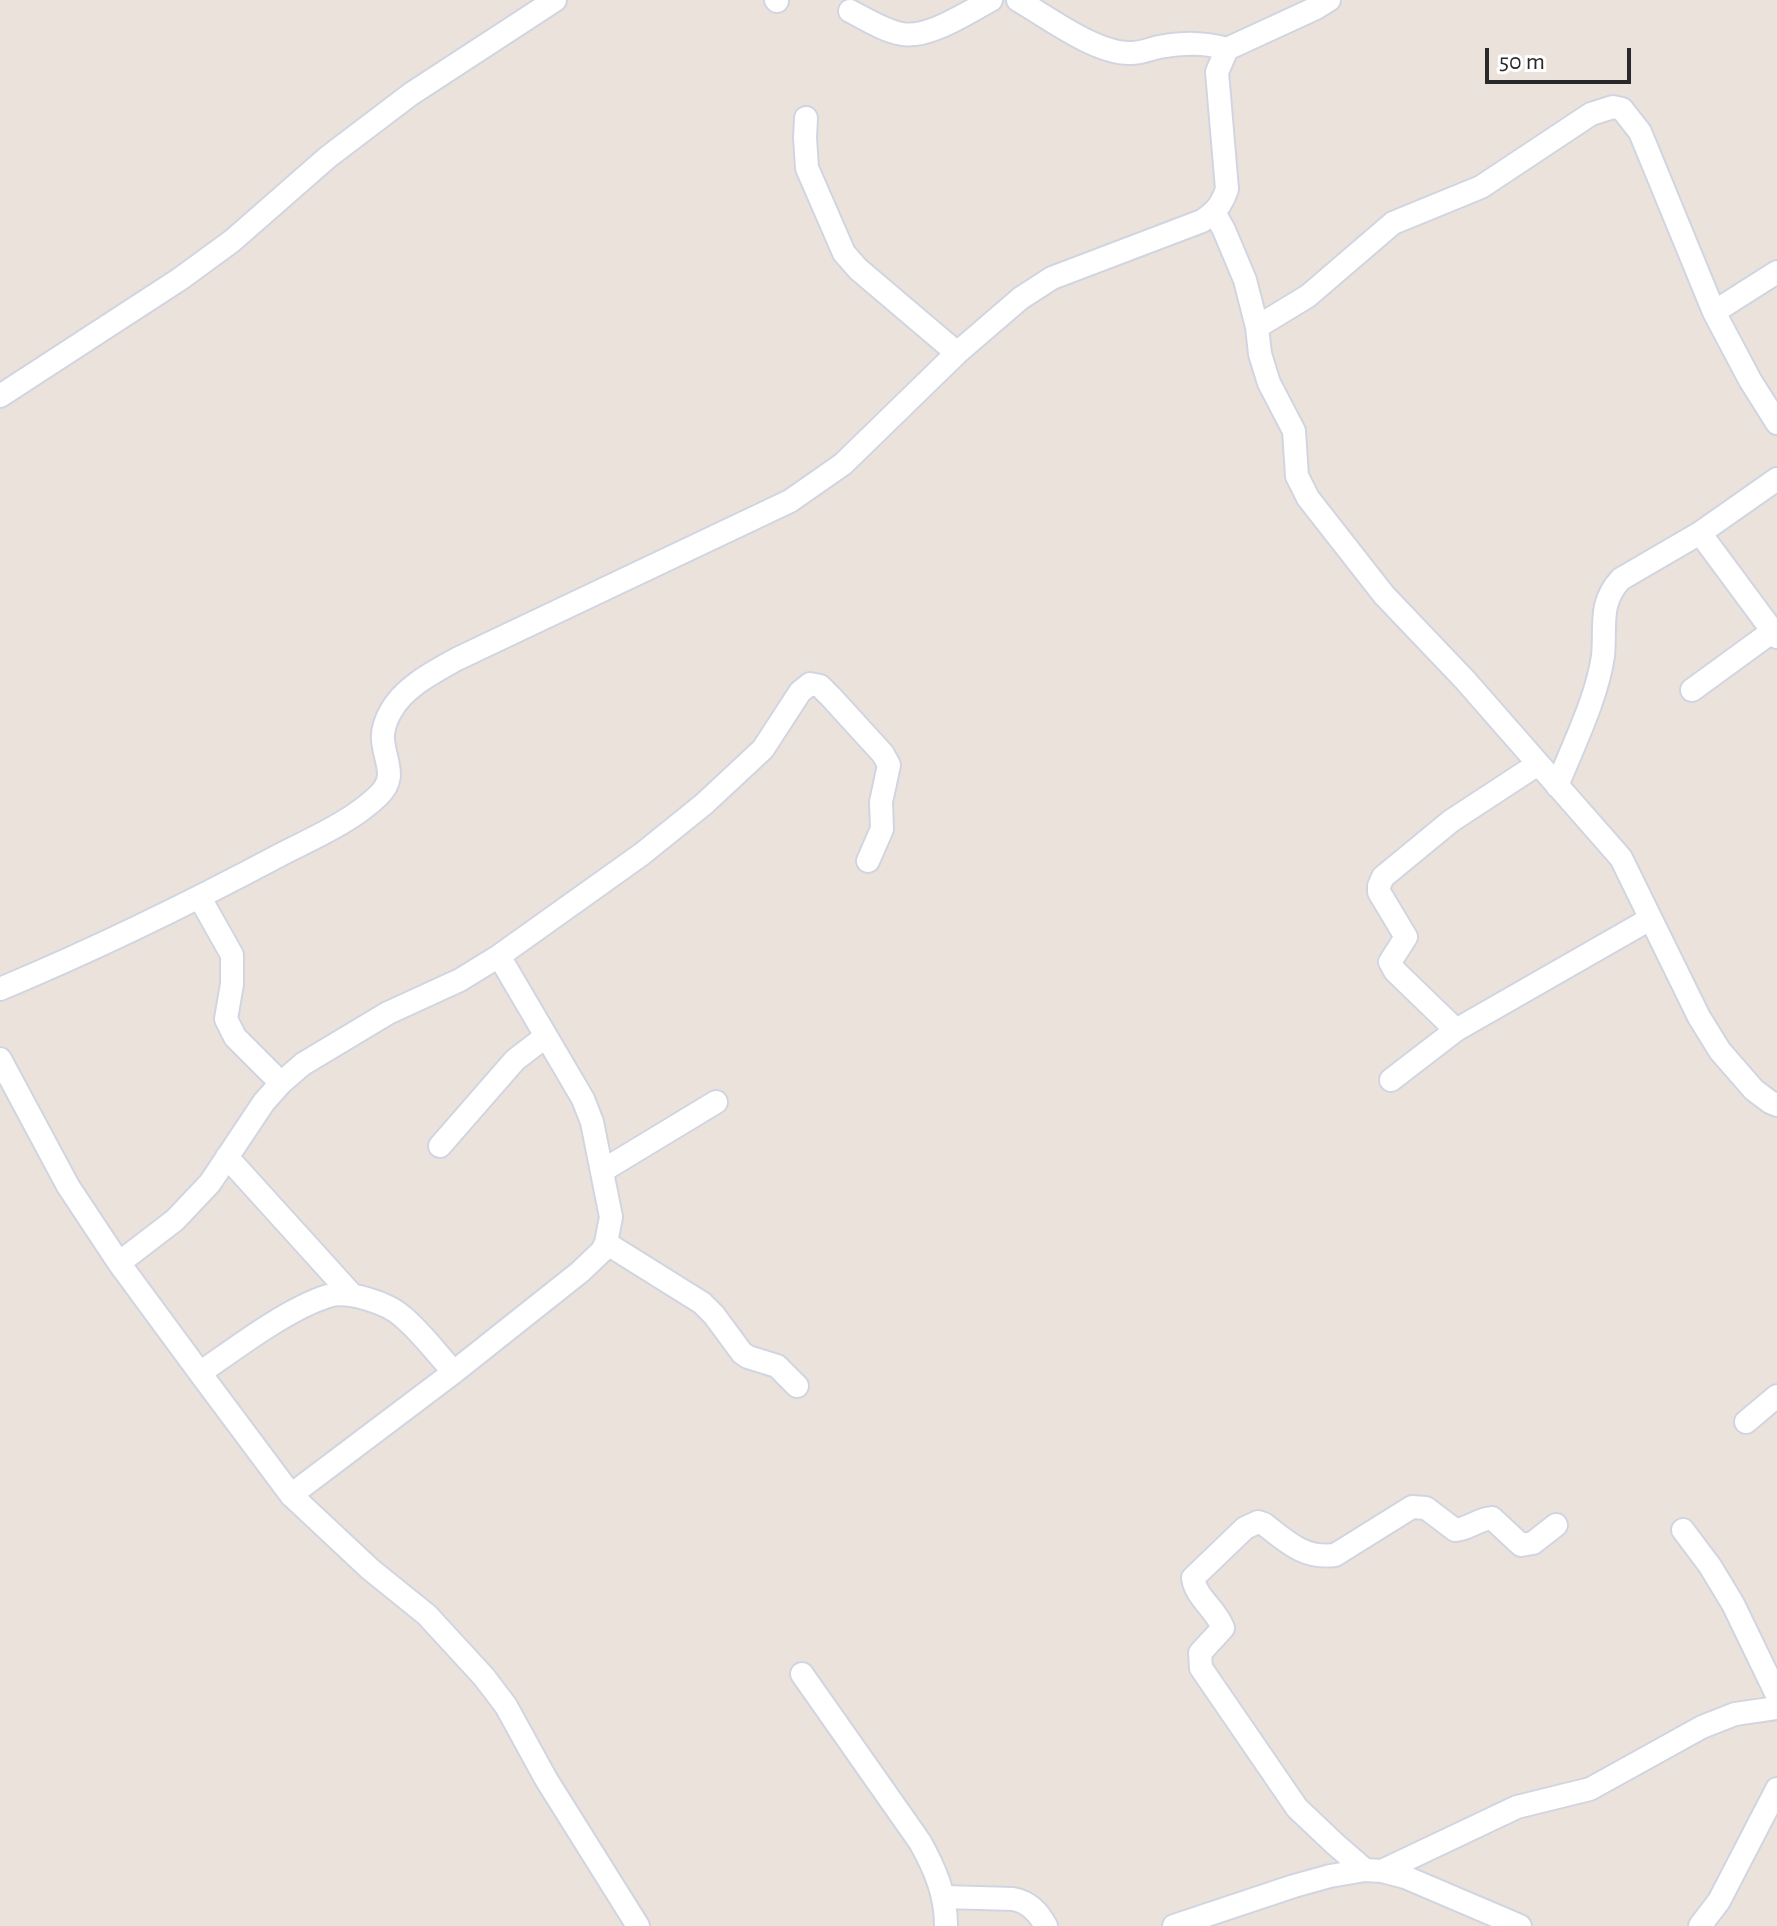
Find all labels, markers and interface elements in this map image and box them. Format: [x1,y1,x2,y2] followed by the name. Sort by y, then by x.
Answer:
[1489,32,1635,82] scale bar
[1499,50,1545,74] text: 50 m

